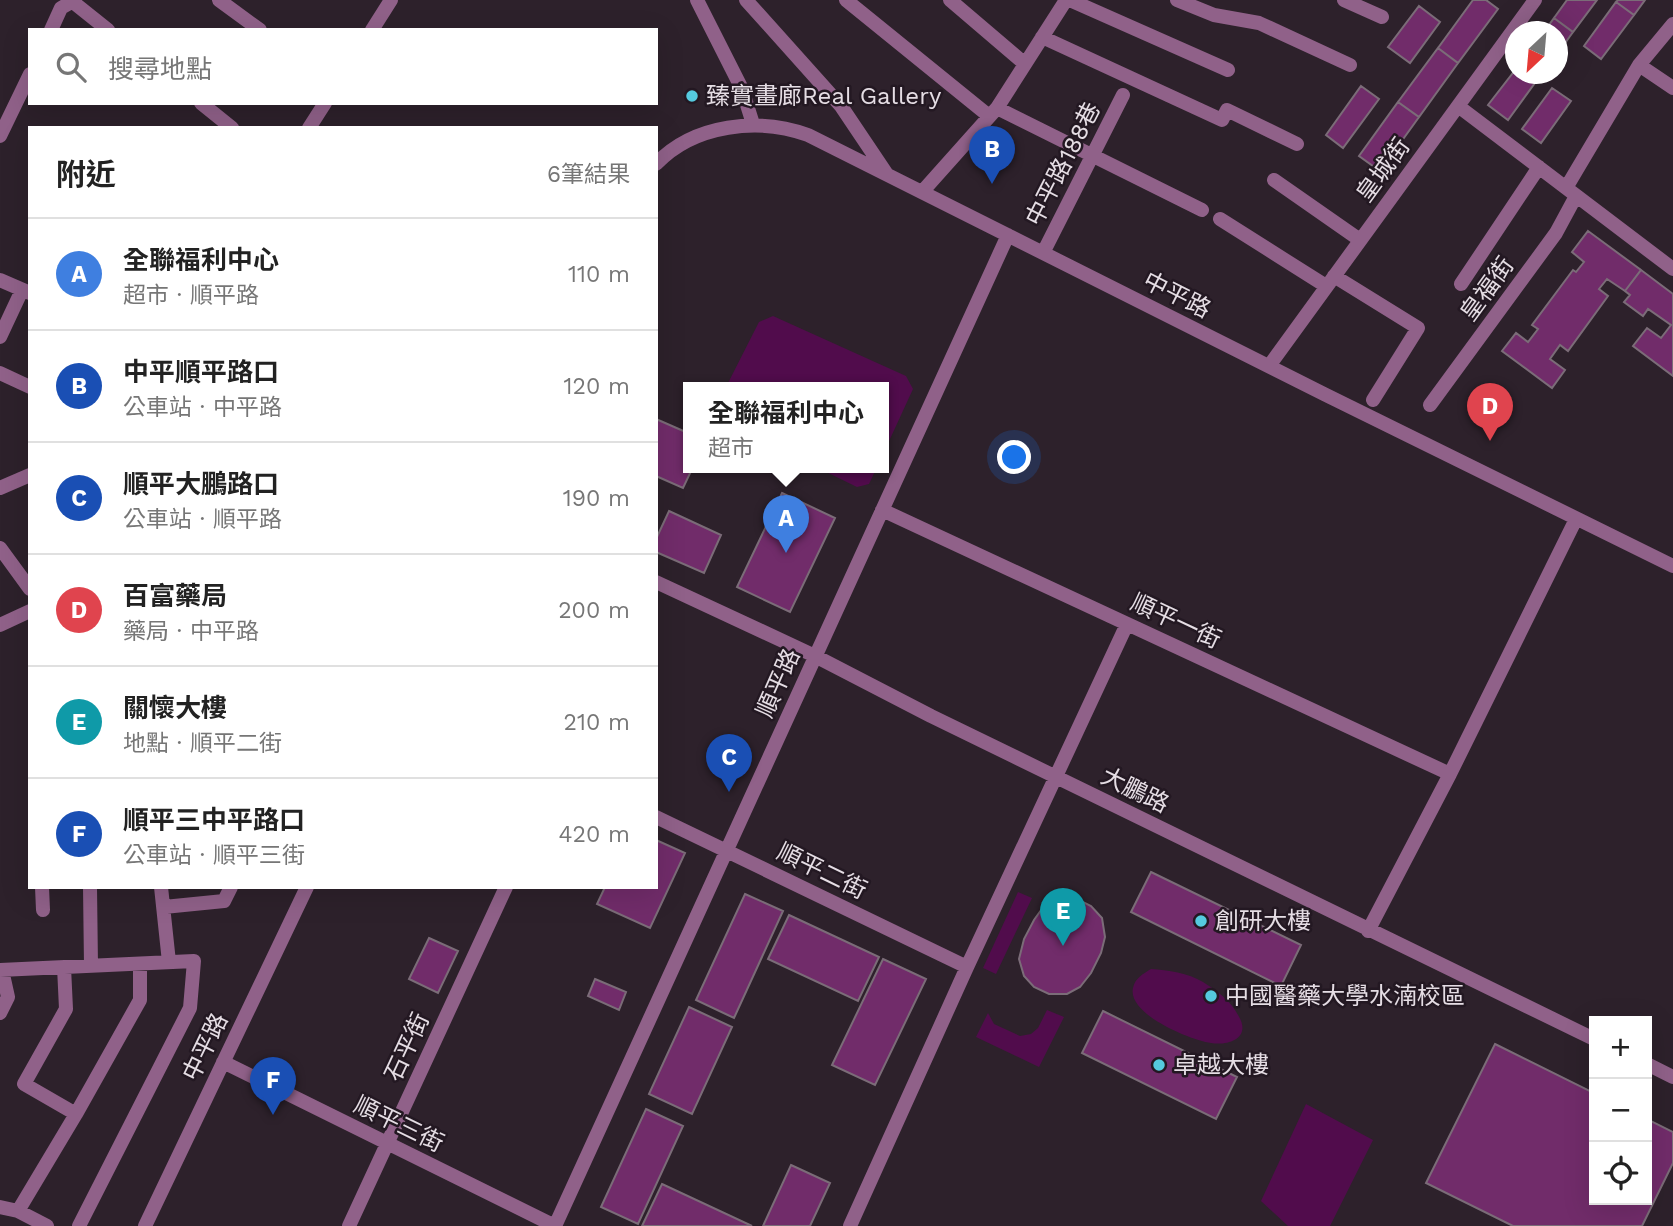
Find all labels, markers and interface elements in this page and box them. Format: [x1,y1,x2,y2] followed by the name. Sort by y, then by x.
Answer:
[1505,21,1568,84] north arrow
[28,28,658,105] search box
[52,48,90,86] icon: search
[108,54,212,84] text: 搜尋地點
[706,82,942,110] place label: 臻實畫廊Real Gallery
[684,88,700,104] marker: 臻實畫廊Real Gallery
[1020,98,1106,230] street label: 中平路188巷
[969,126,1015,184] pin: B
[1351,133,1415,207] street label: 皇城街
[56,157,116,192] text: 附近
[547,161,630,188] text: 6筆結果
[123,245,279,275] text: 全聯福利中心
[1455,252,1519,326] street label: 皇福街
[71,261,87,288] text: A
[568,261,630,288] text: 110 m
[1139,266,1215,324] street label: 中平路
[123,282,259,309] text: 超市 · 順平路
[123,357,279,387] text: 中平順平路口
[71,373,87,400] text: B
[564,373,630,400] text: 120 m
[683,382,889,473] popup
[1467,383,1513,441] pin: D
[123,394,282,421] text: 公車站 · 中平路
[708,398,864,428] text: 全聯福利中心
[708,435,754,462] text: 超市
[997,440,1031,474] your location
[123,469,279,499] text: 順平大鵬路口
[71,485,87,512] text: C
[563,485,630,512] text: 190 m
[763,495,809,553] pin: A
[123,506,282,533] text: 公車站 · 順平路
[123,581,227,611] text: 百富藥局
[1127,588,1225,654] street label: 順平一街
[71,597,87,624] text: D
[558,597,630,624] text: 200 m
[123,618,259,645] text: 藥局 · 中平路
[751,644,805,722] street label: 順平路
[123,693,227,723] text: 關懷大樓
[72,709,86,736] text: E
[564,709,630,736] text: 210 m
[123,730,282,757] text: 地點 · 順平二街
[706,734,752,792] pin: C
[1097,762,1173,818] street label: 大鵬路
[123,805,305,835] text: 順平三中平路口
[72,821,86,848] text: F
[558,821,630,848] text: 420 m
[773,837,871,905] street label: 順平二街
[123,842,305,869] text: 公車站 · 順平三街
[1040,888,1086,946] pin: E
[1215,907,1311,935] place label: 創研大樓
[1193,913,1209,929] marker: 創研大樓
[1225,982,1465,1010] place label: 中國醫藥大學水湳校區
[1203,988,1219,1004] marker: 中國醫藥大學水湳校區
[379,1008,435,1086] street label: 石平街
[177,1009,233,1085] street label: 中平路
[1589,1016,1652,1205] map controls
[1589,1016,1652,1079] button: +
[1173,1051,1269,1079] place label: 卓越大樓
[250,1057,296,1115] pin: F
[1151,1057,1167,1073] marker: 卓越大樓
[1589,1079,1652,1142] button: −
[350,1090,448,1158] street label: 順平三街
[1589,1142,1652,1205] button: locate

